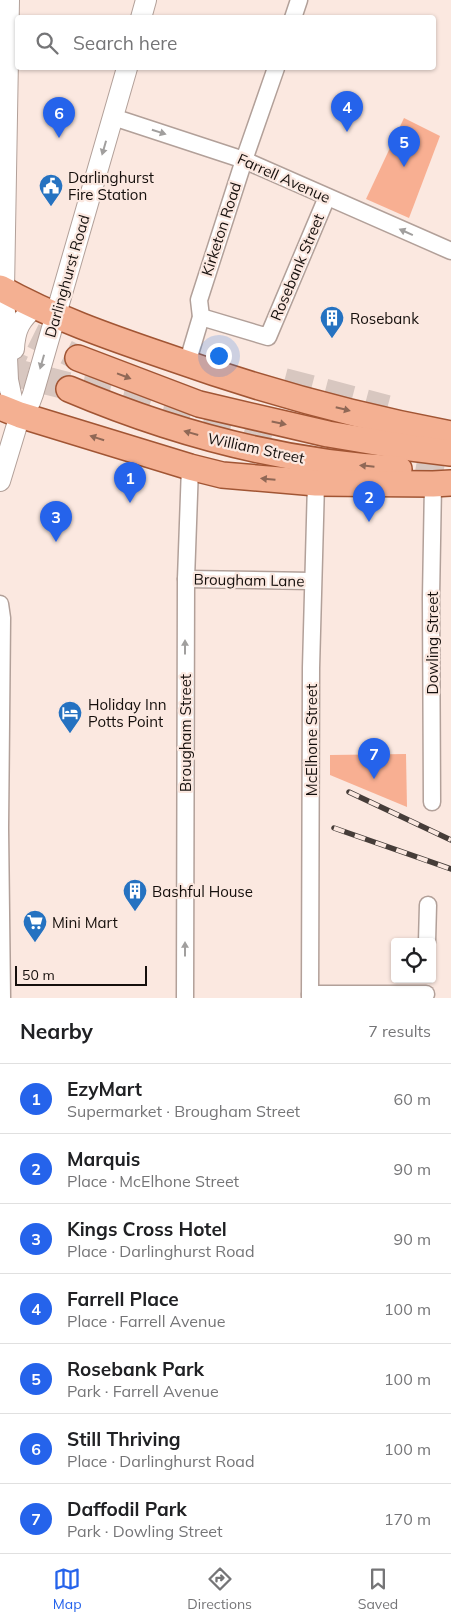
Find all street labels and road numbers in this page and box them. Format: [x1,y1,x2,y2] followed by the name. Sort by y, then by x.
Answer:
[235,149,333,207] street label: Farrell Avenue
[197,180,245,278] street label: Kirketon Road
[266,211,328,323] street label: Rosebank Street
[40,212,94,340] street label: Darlinghurst Road
[206,428,306,468] street label: William Street
[193,570,305,590] street label: Brougham Lane
[423,591,442,695] street label: Dowling Street
[176,674,195,792] street label: Brougham Street
[302,684,321,796] street label: McElhone Street

